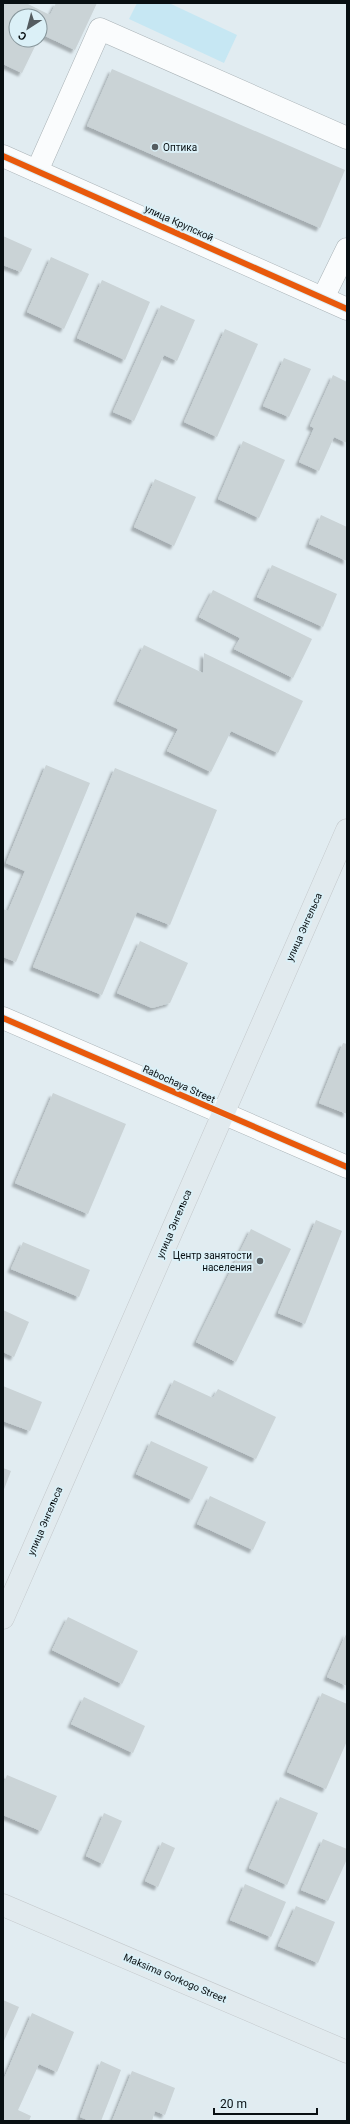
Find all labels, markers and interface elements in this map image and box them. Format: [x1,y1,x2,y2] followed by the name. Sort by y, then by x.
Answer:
[8,8,48,48] north arrow
[16,28,29,43] text: С
[150,142,160,152] marker: Оптика
[163,142,197,153] place label: Оптика
[143,203,215,243] street label: улица Крупской
[284,891,324,963] street label: улица Энгельса
[141,1063,217,1105] street label: Rabochaya Street
[155,1188,193,1260] street label: улица Энгельса
[173,1250,252,1273] place label: Центр занятости населения
[255,1256,265,1266] marker: Центр занятости населения
[26,1485,64,1557] street label: улица Энгельса
[122,1951,228,2005] street label: Maksima Gorkogo Street
[214,2090,317,2116] scale bar
[220,2097,247,2111] text: 20 m

